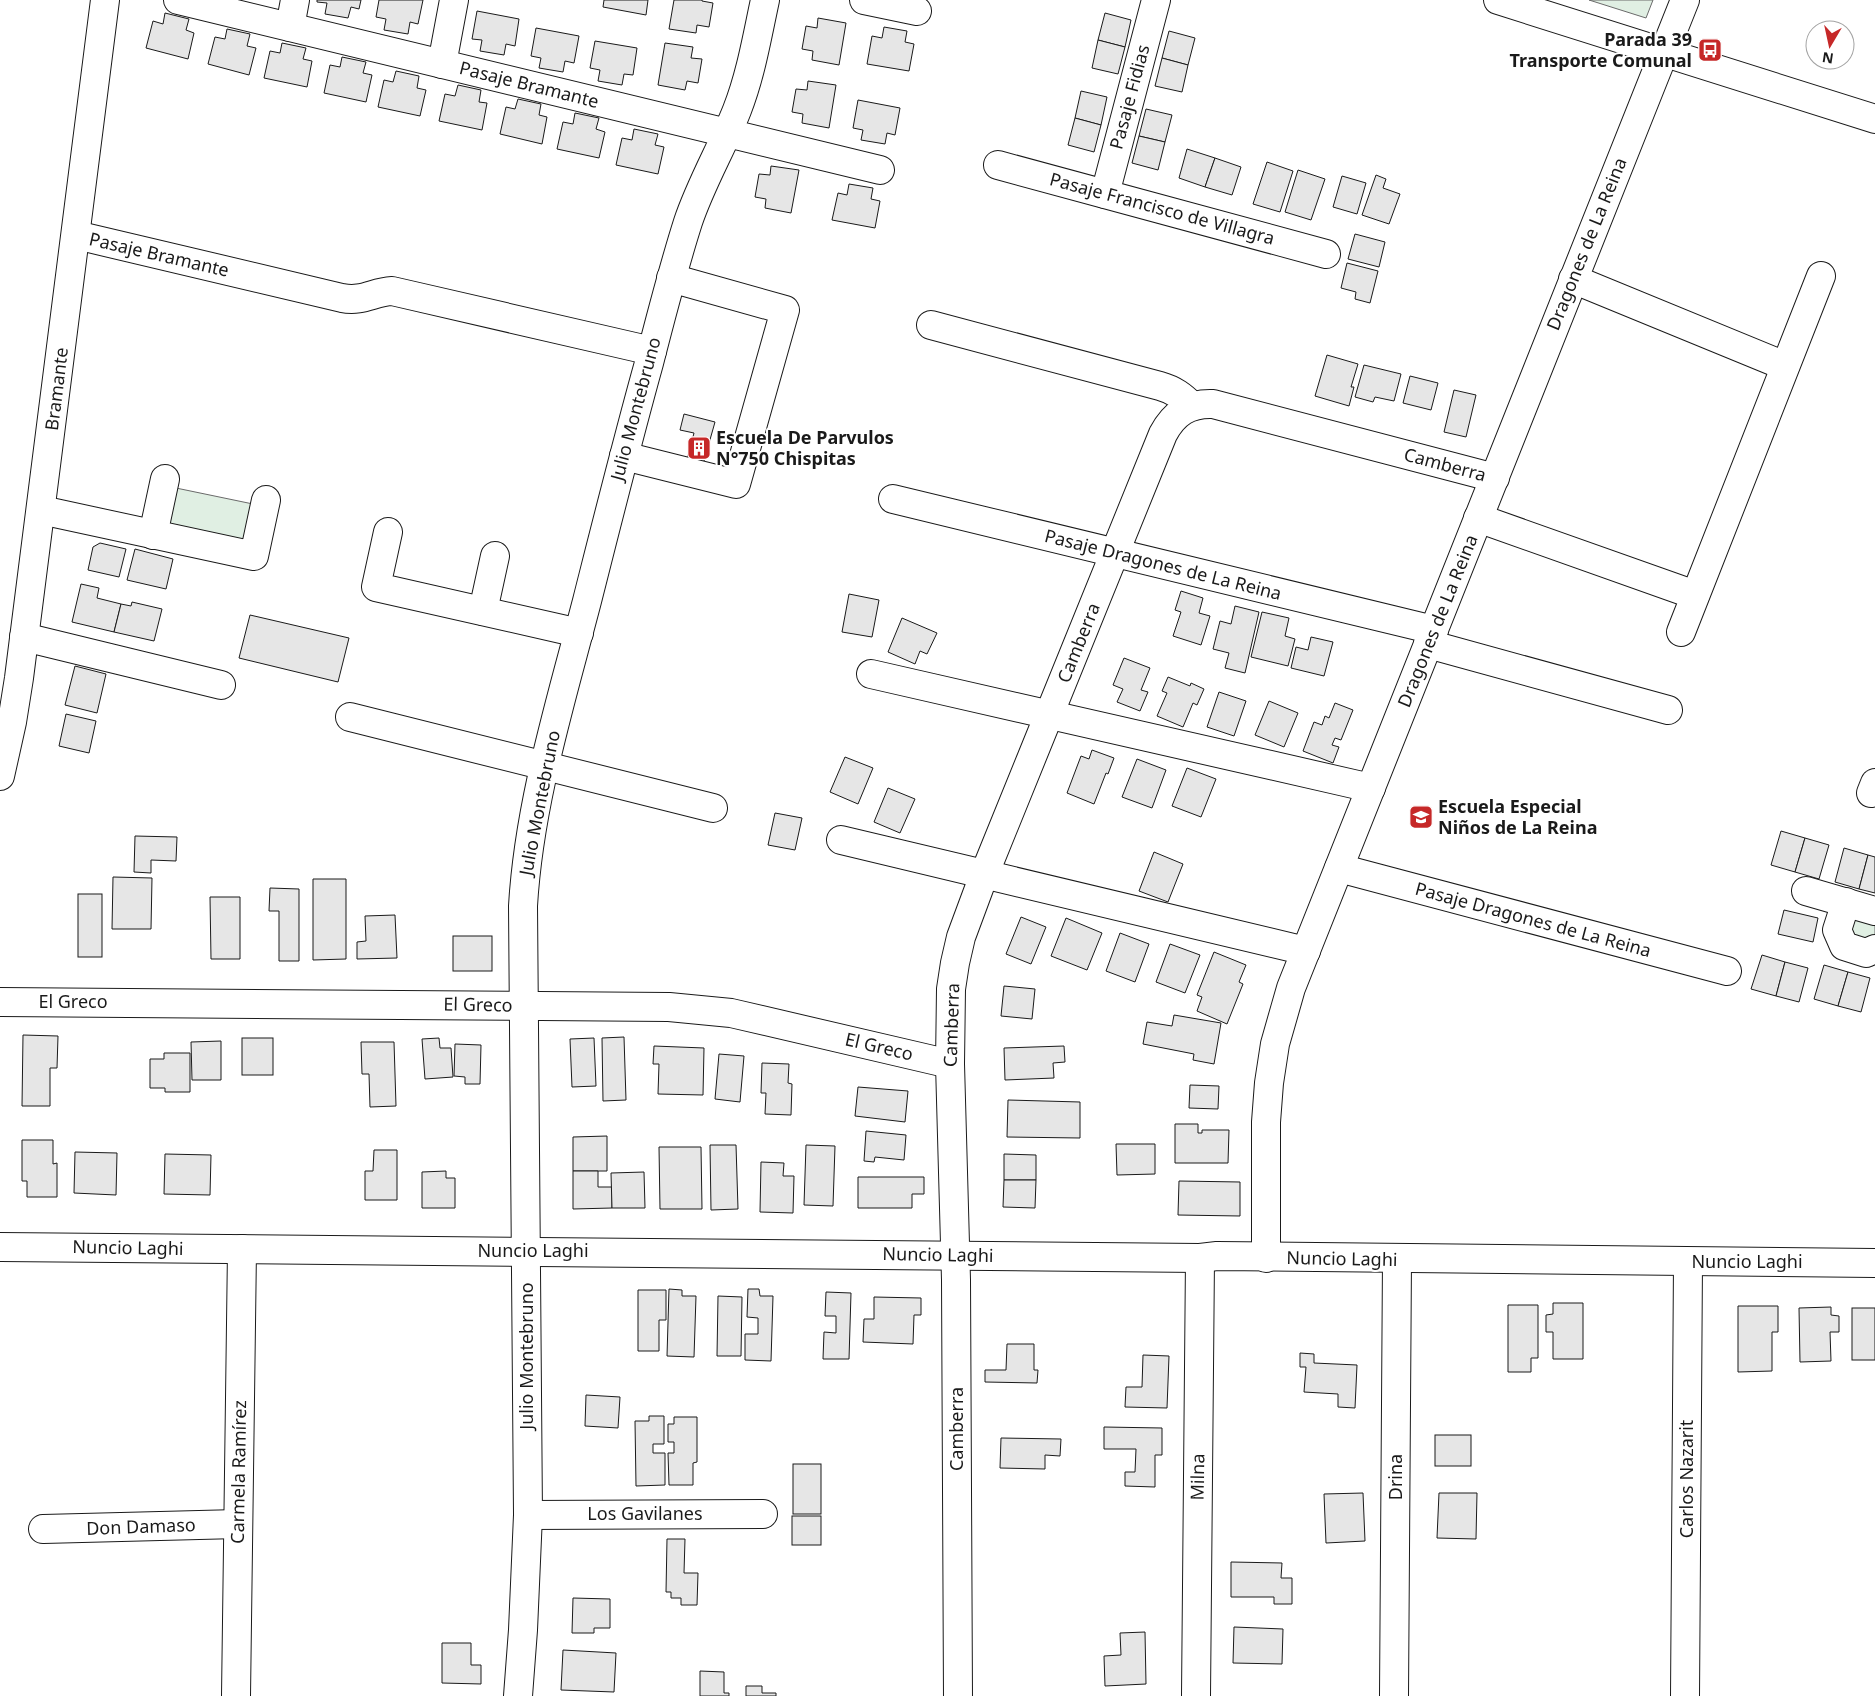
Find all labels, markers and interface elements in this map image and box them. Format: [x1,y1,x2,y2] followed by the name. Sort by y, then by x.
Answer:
[1805,20,1855,70] north arrow
[1509,27,1692,72] place label: Parada 39 Transporte Comunal
[1697,37,1723,63] bus stop icon: Parada 39 Transporte Comunal
[1104,42,1155,152] street label: Pasaje Fidias
[1821,48,1835,69] text: N
[457,55,601,113] street label: Pasaje Bramante
[1540,154,1632,334] street label: Dragones de La Reina
[1047,166,1277,250] street label: Pasaje Francisco de Villagra
[87,226,231,282] street label: Pasaje Bramante
[604,334,666,485] street label: Julio Montebruno
[39,346,73,432] street label: Bramante
[716,425,894,470] place label: Escuela De Parvulos N°750 Chispitas
[686,435,712,461] building icon: Escuela De Parvulos N°750 Chispitas
[1402,442,1489,487] street label: Camberra
[1042,523,1284,605] street label: Pasaje Dragones de La Reina
[1391,531,1483,711] street label: Dragones de La Reina
[1051,599,1105,686] street label: Camberra
[513,728,565,879] street label: Julio Montebruno
[1438,794,1597,839] place label: Escuela Especial Niños de La Reina
[1408,804,1434,830] school or university icon: Escuela Especial Niños de La Reina
[1413,876,1654,962] street label: Pasaje Dragones de La Reina
[938,983,964,1067] street label: Camberra
[38,989,108,1013] street label: El Greco
[443,991,513,1017] street label: El Greco
[843,1027,916,1066] street label: El Greco
[72,1234,184,1260] street label: Nuncio Laghi
[477,1238,589,1262] street label: Nuncio Laghi
[882,1241,994,1267] street label: Nuncio Laghi
[1286,1245,1398,1271] street label: Nuncio Laghi
[1691,1249,1803,1273] street label: Nuncio Laghi
[514,1282,538,1432] street label: Julio Montebruno
[944,1387,968,1471] street label: Camberra
[225,1400,251,1544] street label: Carmela Ramírez
[1674,1419,1698,1538] street label: Carlos Nazarit
[1185,1453,1209,1501] street label: Milna
[1383,1454,1407,1500] street label: Drina
[587,1501,703,1525] street label: Los Gavilanes
[86,1512,196,1540] street label: Don Damaso

